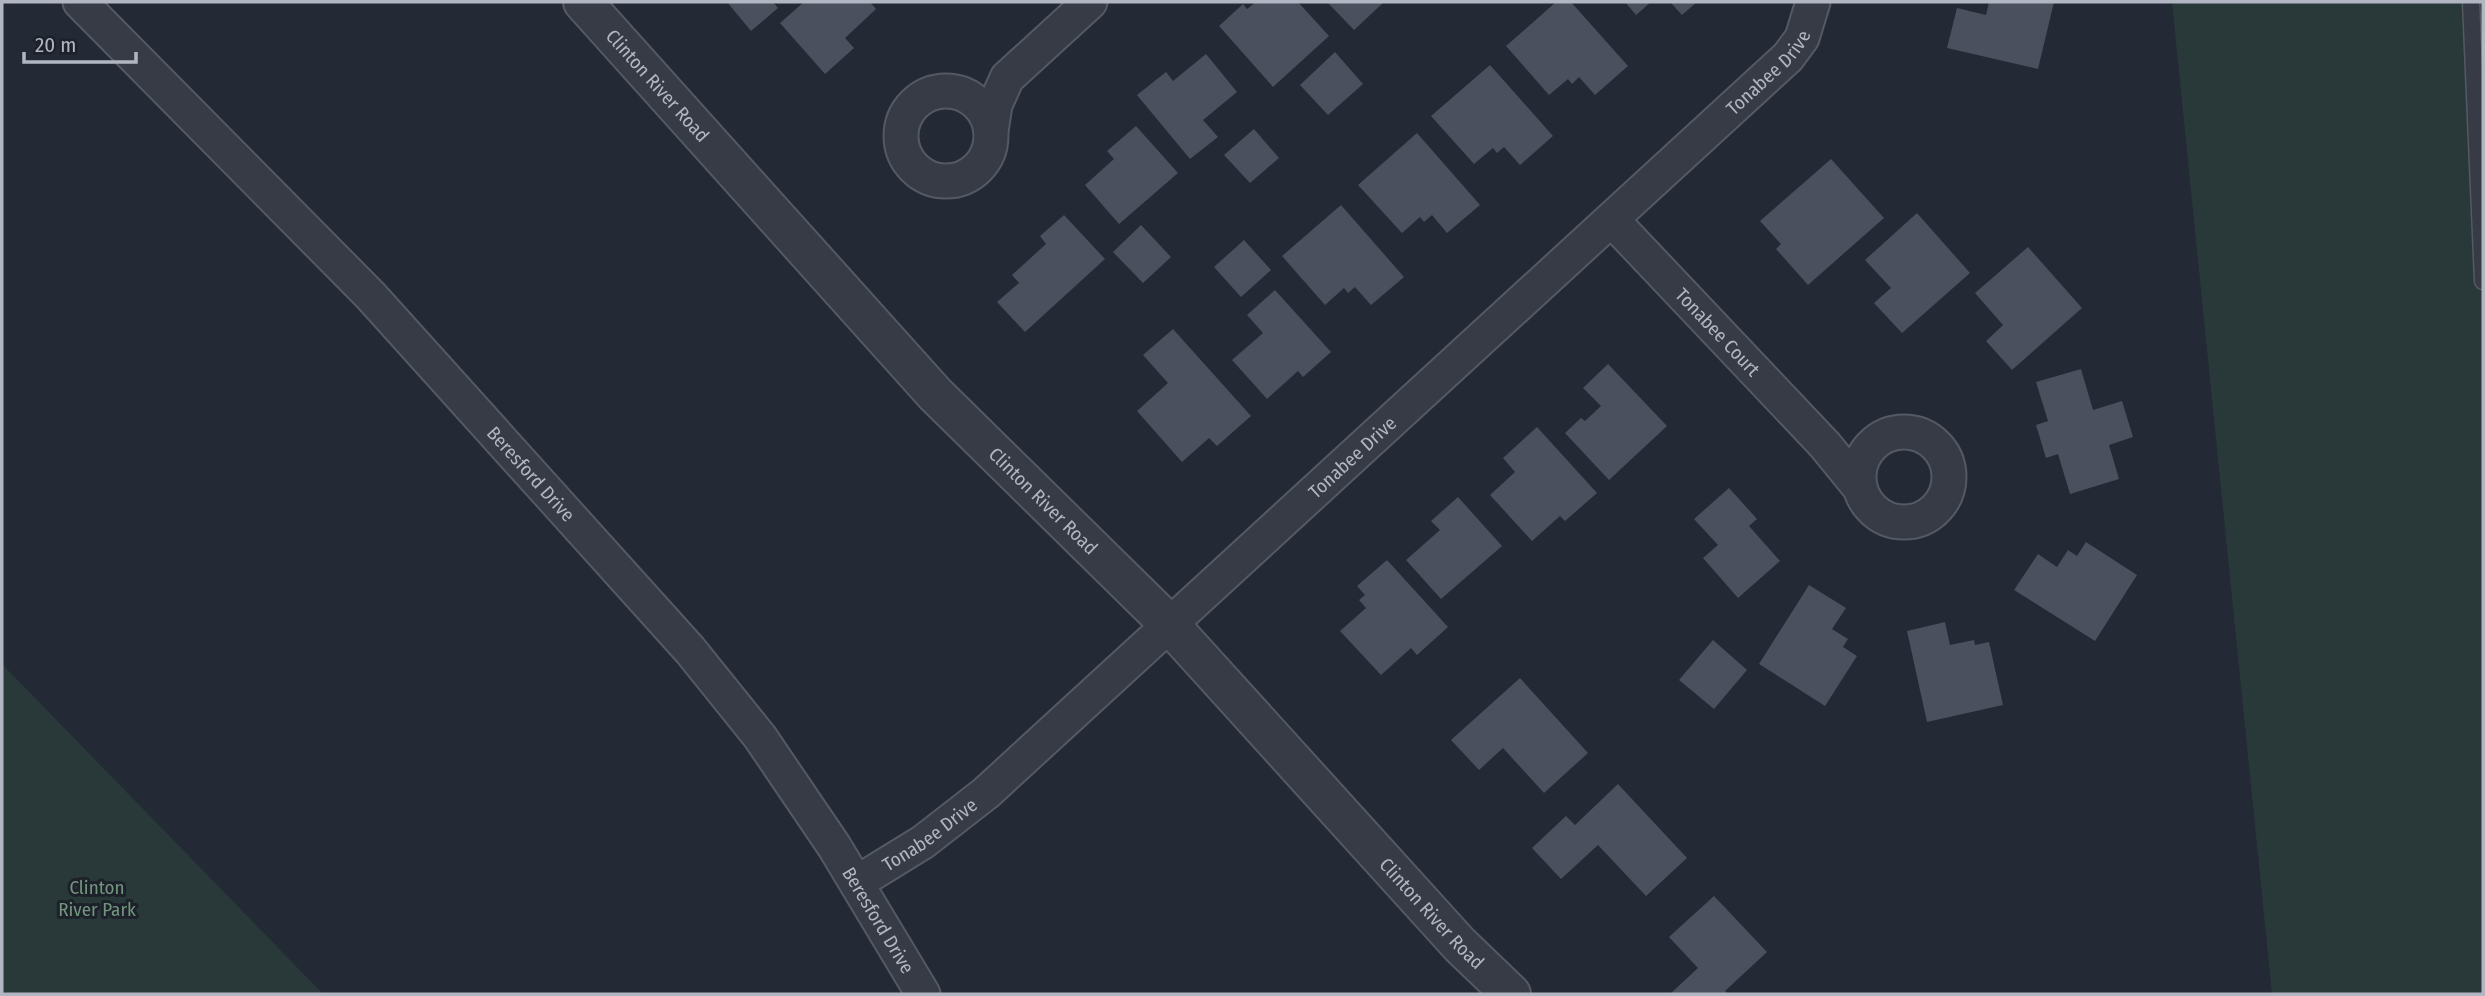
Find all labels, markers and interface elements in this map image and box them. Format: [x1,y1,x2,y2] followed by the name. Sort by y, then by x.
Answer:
[24,21,136,65] scale bar
[601,25,714,147] street label: Clinton River Road
[1722,28,1816,120] street label: Tonabee Drive
[35,32,76,58] text: 20 m
[1670,283,1765,382] street label: Tonabee Court
[1304,412,1401,503] street label: Tonabee Drive
[482,422,580,526] street label: Beresford Drive
[984,443,1102,559] street label: Clinton River Road
[878,793,982,876] street label: Tonabee Drive
[1375,853,1489,974] street label: Clinton River Road
[837,863,919,978] street label: Beresford Drive
[58,876,136,921] park label: Clinton River Park

